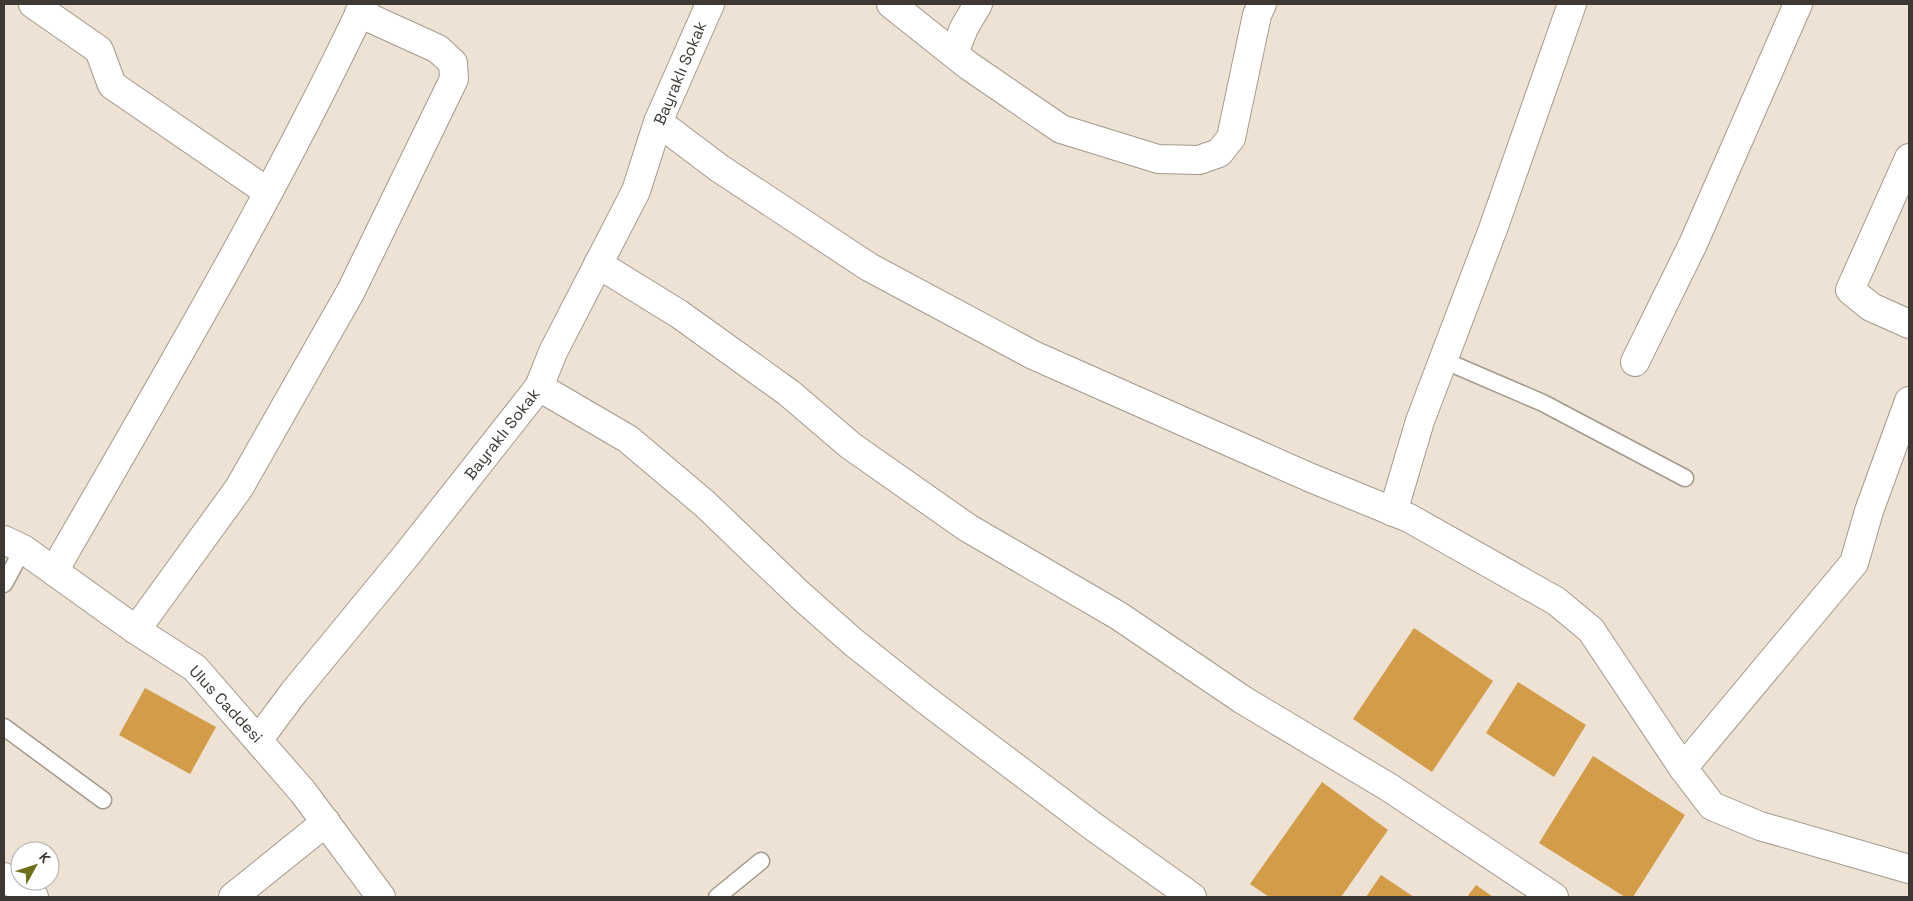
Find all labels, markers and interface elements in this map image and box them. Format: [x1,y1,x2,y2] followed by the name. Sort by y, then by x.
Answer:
[649,18,711,128] street label: Bayraklı Sokak
[460,384,545,484] street label: Bayraklı Sokak
[185,661,267,747] street label: Ulus Caddesi
[10,841,60,891] north arrow
[35,849,55,867] text: K

